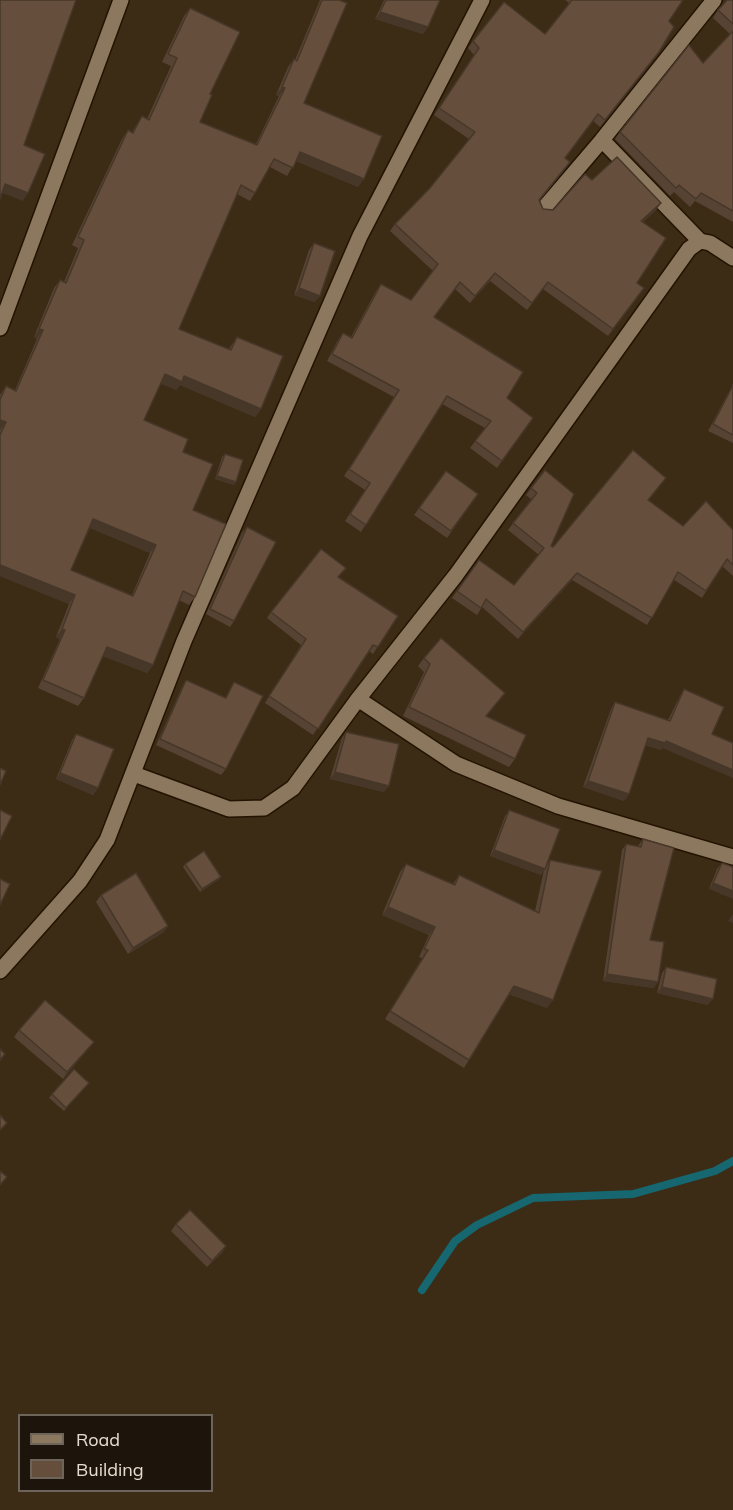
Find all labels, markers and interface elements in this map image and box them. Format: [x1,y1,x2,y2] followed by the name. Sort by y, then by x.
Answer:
[18,1414,213,1492] legend
[76,1428,120,1451] text: Road
[76,1458,144,1481] text: Building

